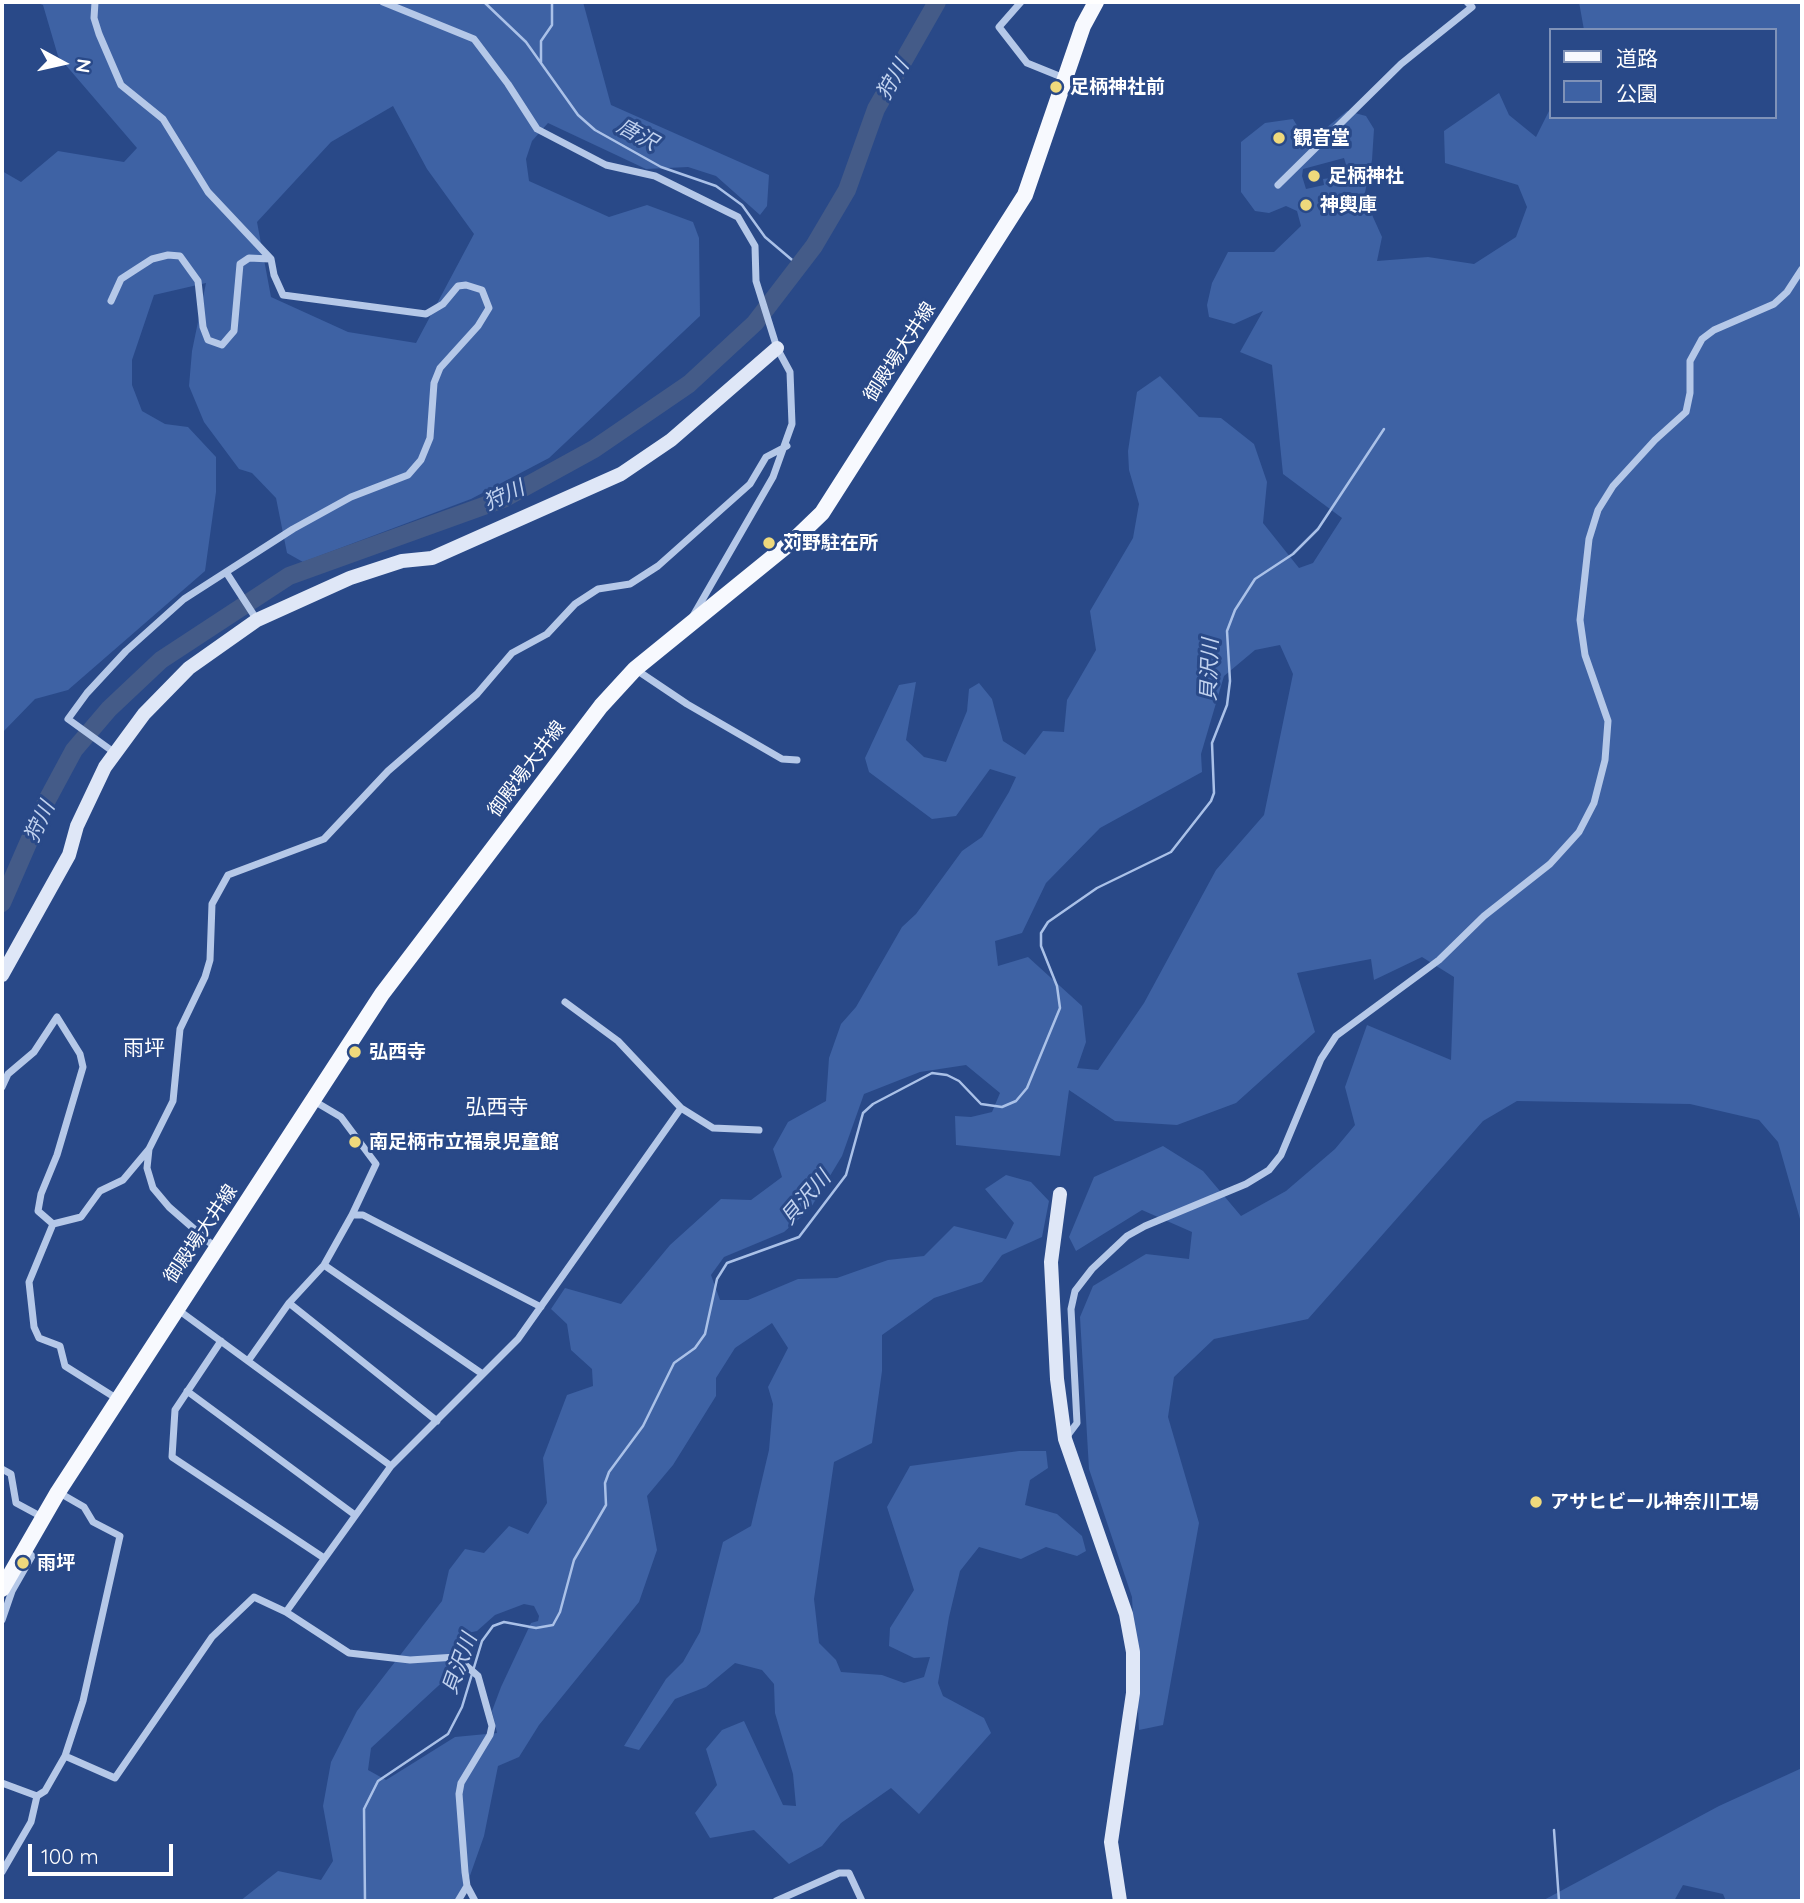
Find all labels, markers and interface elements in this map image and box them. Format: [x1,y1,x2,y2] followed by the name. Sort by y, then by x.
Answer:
[28,28,98,98] north arrow
[1548,28,1776,119] legend
[1616,45,1658,71] text: 道路
[872,56,914,104] water label: 狩川
[71,57,97,75] text: N
[1070,76,1165,98] place label: 足柄神社前
[1048,79,1064,95] marker: 足柄神社前
[1616,80,1658,106] text: 公園
[613,114,661,156] water label: 唐沢
[1293,127,1350,149] place label: 観音堂
[1271,130,1287,146] marker: 観音堂
[1328,165,1404,187] place label: 足柄神社
[1306,168,1322,184] marker: 足柄神社
[1320,194,1377,216] place label: 神輿庫
[1298,197,1314,213] marker: 神輿庫
[859,298,941,406] street label: 御殿場大井線
[480,476,528,516] water label: 狩川
[783,532,878,554] place label: 苅野駐在所
[761,535,777,551] marker: 苅野駐在所
[1196,638,1224,702] water label: 貝沢川
[484,717,570,821] street label: 御殿場大井線
[20,798,60,846] water label: 狩川
[123,1036,165,1062] district label: 雨坪
[369,1041,426,1063] place label: 弘西寺
[347,1044,363,1060] marker: 弘西寺
[466,1095,528,1121] district label: 弘西寺
[369,1131,559,1153] place label: 南足柄市立福泉児童館
[347,1134,363,1150] marker: 南足柄市立福泉児童館
[776,1166,836,1230] water label: 貝沢川
[160,1180,242,1288] street label: 御殿場大井線
[1550,1491,1759,1513] place label: アサヒビール神奈川工場
[1528,1494,1544,1510] marker: アサヒビール神奈川工場
[37,1552,75,1574] place label: 雨坪
[15,1555,31,1571] marker: 雨坪
[437,1630,483,1698] water label: 貝沢川
[32,1829,177,1873] scale bar
[41,1843,99,1869] text: 100 m

